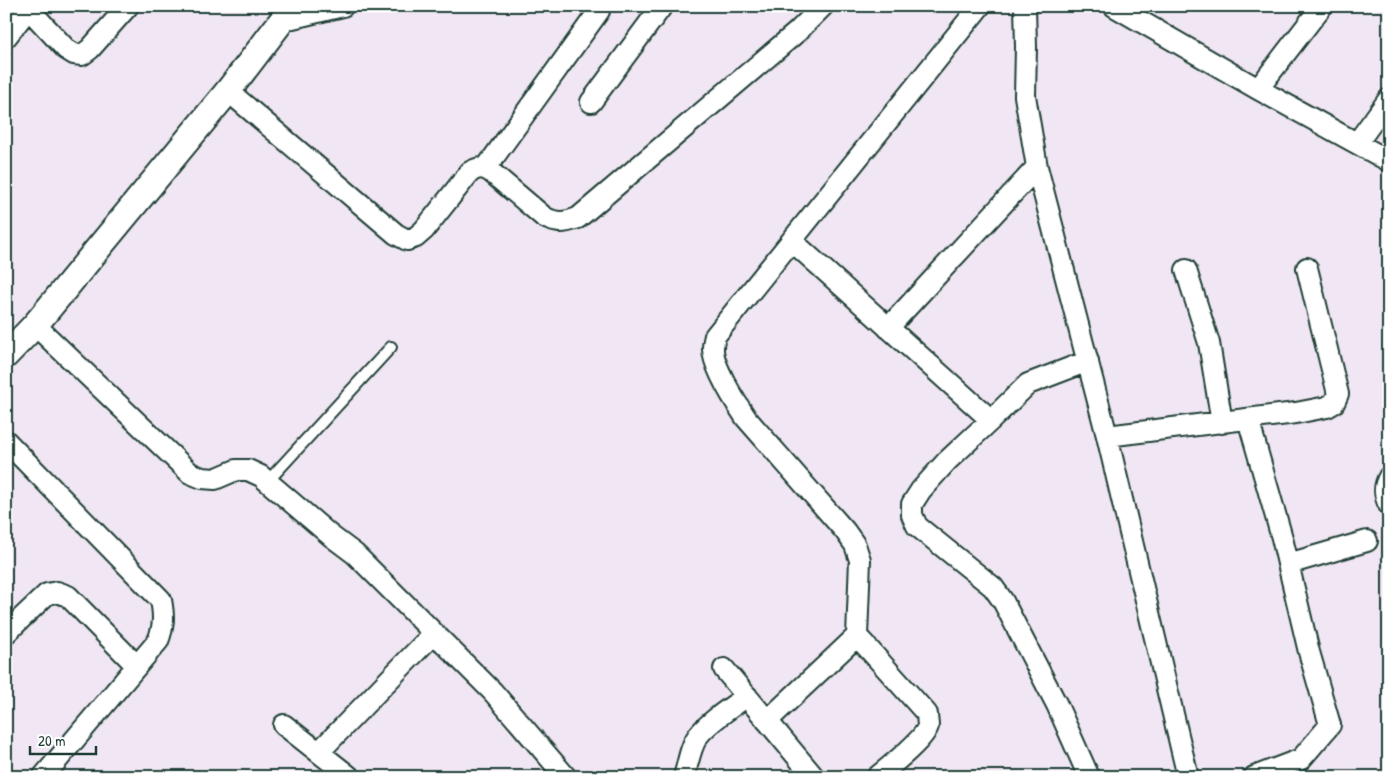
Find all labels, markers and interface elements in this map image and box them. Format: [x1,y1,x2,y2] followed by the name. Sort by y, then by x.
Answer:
[30,723,96,755] scale bar
[38,730,65,751] text: 20 m

